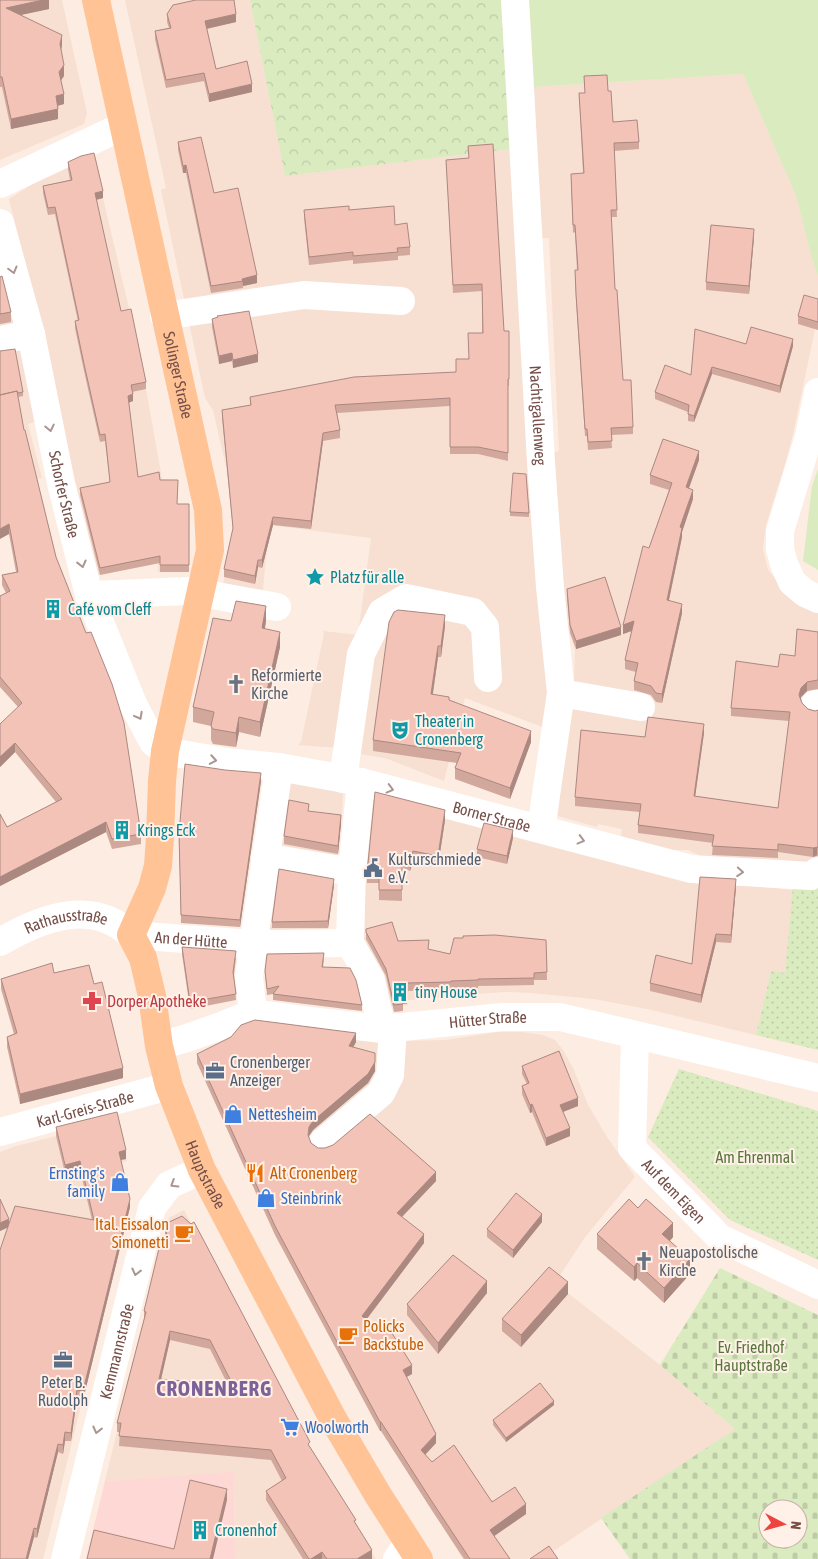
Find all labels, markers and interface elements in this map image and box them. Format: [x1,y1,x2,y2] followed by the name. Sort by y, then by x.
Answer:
[7,265,18,274] one-way arrow
[160,330,197,420] street label: Solinger Straße
[527,365,550,466] street label: Nachtigallenweg
[44,423,55,432] one-way arrow
[46,449,83,540] street label: Schorfer Straße
[76,560,86,568] one-way arrow
[304,566,326,588] place icon: Platz für alle
[330,568,404,586] place label: Platz für alle
[42,598,64,620] building icon: Café vom Cleff
[68,600,152,618] place label: Café vom Cleff
[251,666,322,702] place label: Reformierte Kirche
[225,673,247,695] church icon: Reformierte Kirche
[133,711,143,720] one-way arrow
[415,712,483,749] place label: Theater in Cronenberg
[389,719,411,741] theatre icon: Theater in Cronenberg
[209,754,218,764] one-way arrow
[386,784,394,794] one-way arrow
[451,798,533,835] street label: Borner Straße
[111,819,133,841] building icon: Krings Eck
[137,821,196,840] place label: Krings Eck
[577,834,585,844] one-way arrow
[388,850,481,886] place label: Kulturschmiede e.V.
[362,857,384,879] public building icon: Kulturschmiede e.V.
[736,866,744,877] one-way arrow
[21,906,111,937] street label: Rathausstraße
[154,928,228,951] street label: An der Hütte
[389,981,411,1003] building icon: tiny House
[415,983,477,1002] place label: tiny House
[81,990,103,1012] pharmacy icon: Dorper Apotheke
[107,992,207,1011] place label: Dorper Apotheke
[448,1008,527,1031] street label: Hütter Straße
[230,1053,310,1090] place label: Cronenberger Anzeiger
[204,1060,226,1082] office icon: Cronenberger Anzeiger
[34,1087,135,1131] street label: Karl-Greis-Straße
[222,1103,244,1125] shop icon: Nettesheim
[248,1105,317,1123] place label: Nettesheim
[182,1137,230,1211] street label: Hauptstraße
[715,1148,795,1166] park label: Am Ehrenmal
[639,1155,709,1227] street label: Auf dem Eigen
[244,1162,266,1184] restaurant icon: Alt Cronenberg
[49,1164,105,1201] place label: Ernsting's family
[270,1164,357,1183] place label: Alt Cronenberg
[109,1171,131,1193] shop icon: Ernsting's family
[170,1178,179,1188] one-way arrow
[255,1187,277,1209] shop icon: Steinbrink
[281,1189,342,1207] place label: Steinbrink
[95,1215,169,1251] place label: Ital. Eissalon Simonetti
[173,1222,195,1244] cafe icon: Ital. Eissalon Simonetti
[659,1243,758,1279] place label: Neuapostolische Kirche
[633,1250,655,1272] church icon: Neuapostolische Kirche
[131,1268,142,1277] one-way arrow
[96,1302,137,1401] street label: Kemmannstraße
[363,1317,424,1353] place label: Policks Backstube
[337,1324,359,1346] cafe icon: Policks Backstube
[714,1338,788,1375] park label: Ev. Friedhof Hauptstraße
[52,1349,74,1371] office icon: Peter B. Rudolph
[38,1373,88,1410] place label: Peter B. Rudolph
[156,1376,272,1400] district label: CRONENBERG
[279,1416,301,1438] supermarket icon: Woolworth
[305,1418,369,1436] place label: Woolworth
[92,1426,103,1435] one-way arrow
[758,1499,808,1549] north arrow
[189,1519,211,1541] building icon: Cronenhof
[788,1520,804,1530] text: N
[215,1521,278,1539] place label: Cronenhof

